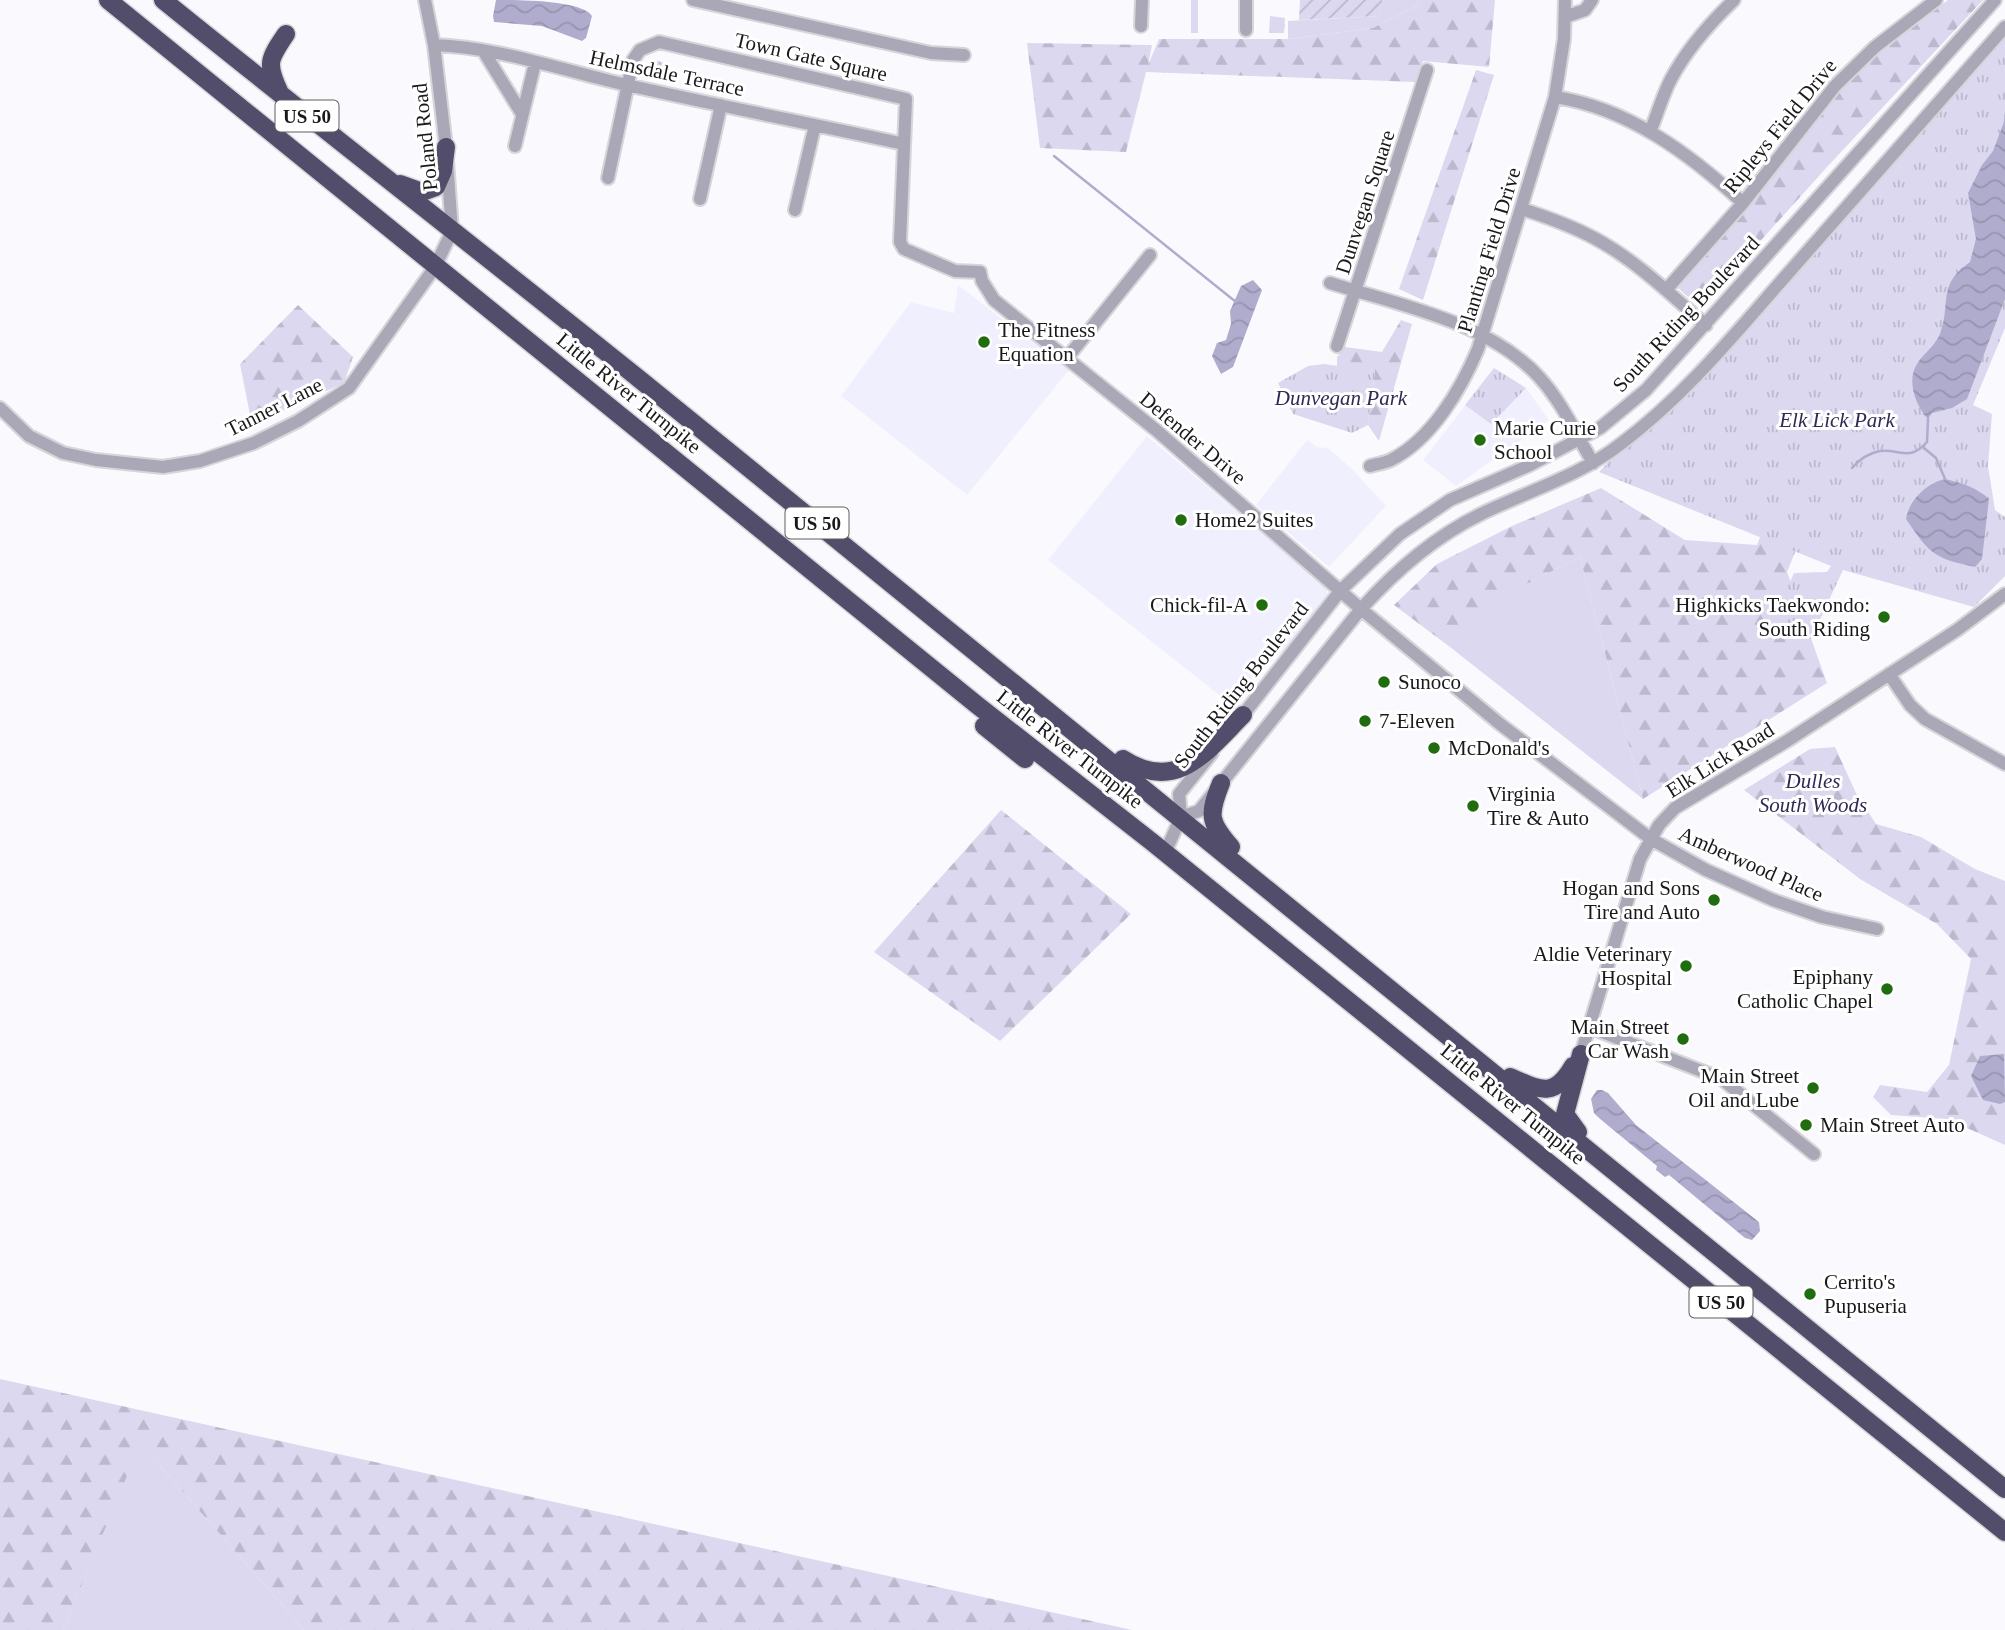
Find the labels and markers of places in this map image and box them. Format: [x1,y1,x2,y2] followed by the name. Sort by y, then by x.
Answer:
[998,318,1095,366] place label: The Fitness Equation
[976,334,992,350] marker: The Fitness Equation
[1494,416,1596,464] place label: Marie Curie School
[1472,432,1488,448] marker: Marie Curie School
[1195,508,1313,532] place label: Home2 Suites
[1173,512,1189,528] marker: Home2 Suites
[1150,593,1249,617] place label: Chick-fil-A
[1675,593,1870,641] place label: Highkicks Taekwondo: South Riding
[1254,597,1270,613] marker: Chick-fil-A
[1876,609,1892,625] marker: Highkicks Taekwondo: South Riding
[1398,670,1461,694] place label: Sunoco
[1376,674,1392,690] marker: Sunoco
[1379,709,1455,733] place label: 7-Eleven
[1357,713,1373,729] marker: 7-Eleven
[1448,736,1550,760] place label: McDonald's
[1426,740,1442,756] marker: McDonald's
[1487,782,1589,830] place label: Virginia Tire & Auto
[1465,798,1481,814] marker: Virginia Tire & Auto
[1562,876,1700,924] place label: Hogan and Sons Tire and Auto
[1706,892,1722,908] marker: Hogan and Sons Tire and Auto
[1533,942,1672,990] place label: Aldie Veterinary Hospital
[1678,958,1694,974] marker: Aldie Veterinary Hospital
[1737,965,1873,1013] place label: Epiphany Catholic Chapel
[1879,981,1895,997] marker: Epiphany Catholic Chapel
[1570,1015,1669,1063] place label: Main Street Car Wash
[1675,1031,1691,1047] marker: Main Street Car Wash
[1688,1064,1799,1112] place label: Main Street Oil and Lube
[1805,1080,1821,1096] marker: Main Street Oil and Lube
[1820,1113,1965,1137] place label: Main Street Auto
[1798,1117,1814,1133] marker: Main Street Auto
[1824,1270,1908,1318] place label: Cerrito's Pupuseria
[1802,1286,1818,1302] marker: Cerrito's Pupuseria

